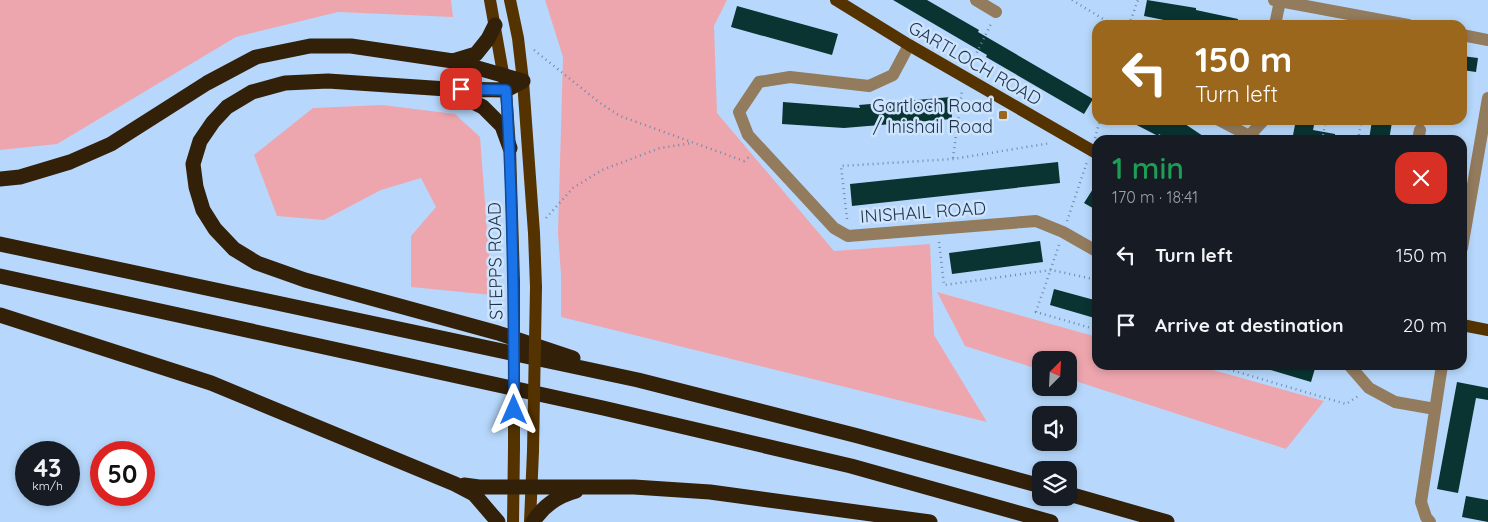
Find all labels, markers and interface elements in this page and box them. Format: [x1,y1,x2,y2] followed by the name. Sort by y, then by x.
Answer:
[904,16,1046,110] street label: GARTLOCH ROAD
[1195,37,1292,81] text: 150 m
[1112,40,1177,105] icon: left
[440,68,482,110] pin
[447,75,475,103] icon: arrive
[1195,80,1278,108] text: Turn left
[872,94,993,138] place label: Gartloch Road / Inishail Road
[997,109,1009,121] marker: Gartloch Road / Inishail Road
[1112,149,1184,187] text: 1 min
[1395,152,1447,204] button: close
[1112,187,1198,207] text: 170 m · 18:41
[859,196,987,228] street label: INISHAIL ROAD
[482,202,508,320] street label: STEPPS ROAD
[1112,241,1140,269] icon: left
[1155,243,1233,267] text: Turn left
[1396,243,1447,267] text: 150 m
[1112,311,1140,339] icon: arrive
[1155,313,1344,337] text: Arrive at destination
[1403,313,1447,337] text: 20 m
[1032,351,1078,396] north arrow
[1032,351,1077,506] map controls
[487,383,539,435] position arrow
[1032,406,1077,451] button: sound
[90,441,155,506] speed limit sign: 50
[33,452,62,483] text: 43
[1032,461,1077,506] button: layers
[32,478,63,493] text: km/h

